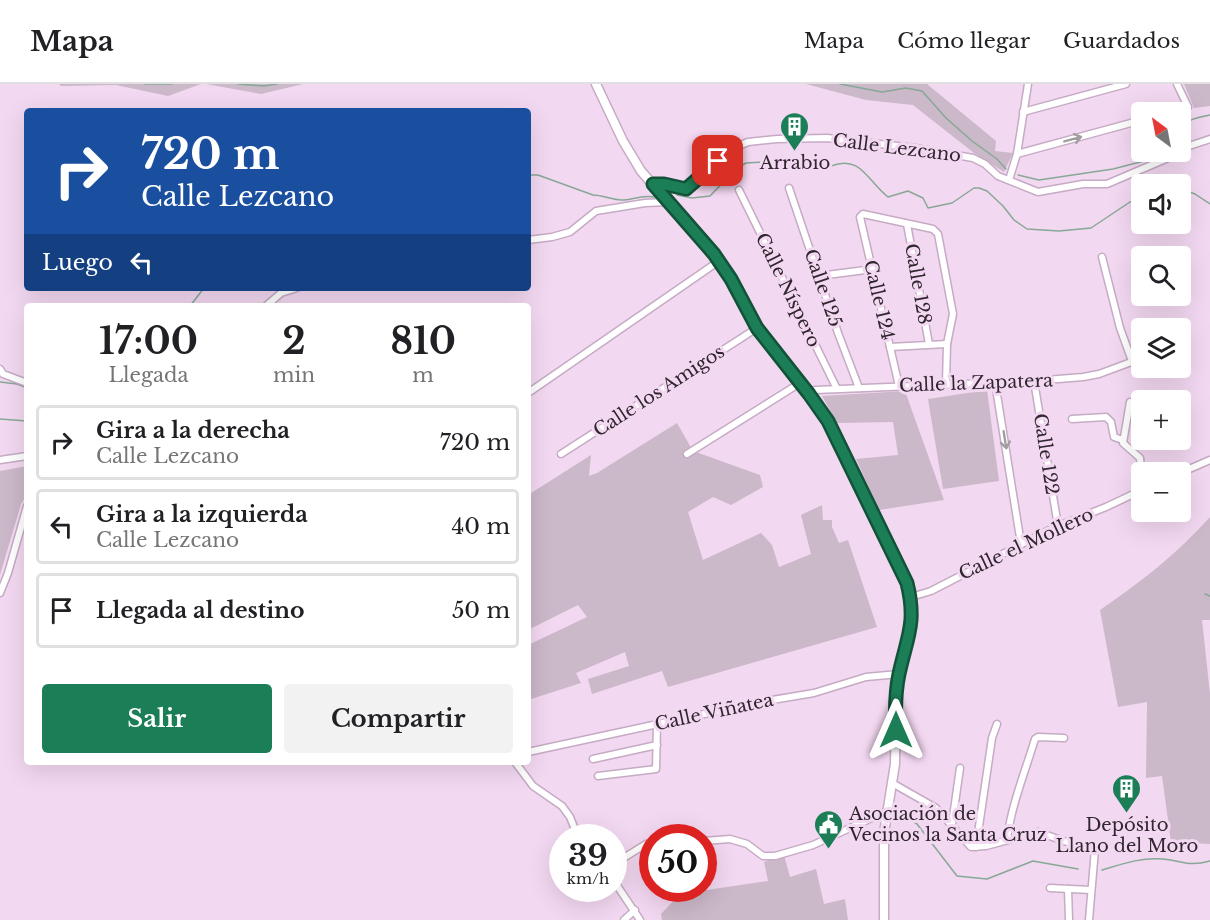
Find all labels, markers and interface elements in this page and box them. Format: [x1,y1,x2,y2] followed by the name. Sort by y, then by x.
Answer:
[30,24,114,59] text: Mapa
[804,28,864,54] text: Mapa
[897,28,1030,54] text: Cómo llegar
[1063,28,1180,54] text: Guardados
[1131,102,1191,162] north arrow
[1131,102,1191,522] map controls
[779,110,811,152] building icon: Arrabio
[141,128,279,180] text: 720 m
[832,129,962,167] street label: Calle Lezcano
[42,132,120,210] icon: right
[1064,132,1083,144] one-way arrow
[692,135,743,186] pin
[701,144,734,177] icon: arrive
[759,152,830,174] place label: Arrabio
[1131,174,1191,234] button: sound
[141,180,334,213] text: Calle Lezcano
[751,229,825,351] street label: Calle Níspero
[900,242,936,326] street label: Calle 128
[125,246,158,279] icon: left
[799,246,847,330] street label: Calle 125
[1131,246,1191,306] button: search
[42,249,113,276] text: Luego
[859,258,899,342] street label: Calle 124
[1131,318,1191,378] button: layers
[99,319,198,364] text: 17:00
[282,319,306,364] text: 2
[390,319,456,364] text: 810
[589,340,729,442] street label: Calle los Amigos
[108,363,189,387] text: Llegada
[273,363,315,387] text: min
[412,363,434,387] text: m
[899,369,1053,397] street label: Calle la Zapatera
[1131,390,1191,450] button: +
[1029,412,1063,496] street label: Calle 122
[96,417,290,444] text: Gira a la derecha
[45,426,78,459] icon: right
[440,429,510,456] text: 720 m
[999,430,1010,450] one-way arrow
[96,444,239,468] text: Calle Lezcano
[1131,462,1191,522] button: −
[96,501,308,528] text: Gira a la izquierda
[955,503,1097,585] street label: Calle el Mollero
[45,510,78,543] icon: left
[452,513,510,540] text: 40 m
[96,528,239,552] text: Calle Lezcano
[45,594,78,627] icon: arrive
[96,597,305,624] text: Llegada al destino
[452,597,510,624] text: 50 m
[42,684,272,753] button: Salir
[284,684,513,753] button: Compartir
[653,689,775,735] street label: Calle Viñatea
[864,698,928,762] position arrow
[1111,772,1143,814] building icon: Depósito Llano del Moro
[848,803,1047,846] place label: Asociación de Vecinos la Santa Cruz
[812,808,844,850] public building icon: Asociación de Vecinos la Santa Cruz
[1056,814,1198,857] place label: Depósito Llano del Moro
[639,824,717,902] speed limit sign: 50
[568,837,608,874] text: 39
[567,869,609,888] text: km/h

